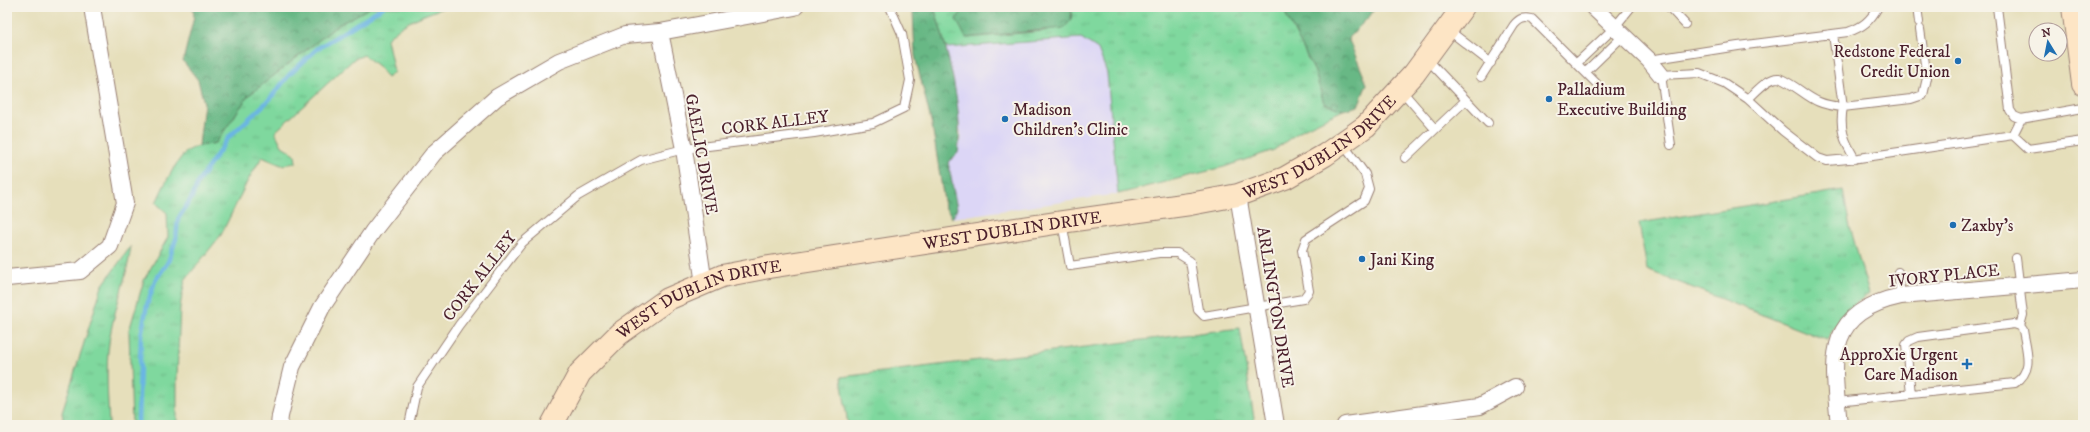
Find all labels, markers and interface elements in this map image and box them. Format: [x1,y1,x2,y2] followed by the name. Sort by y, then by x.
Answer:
[2028,22,2068,62] north arrow
[2041,25,2052,41] text: N
[1833,41,1950,83] place label: Redstone Federal Credit Union
[1953,56,1963,66] marker: Redstone Federal Credit Union
[1557,79,1687,121] place label: Palladium Executive Building
[1239,90,1401,205] street label: WEST DUBLIN DRIVE
[680,92,722,216] street label: GAELIC DRIVE
[1544,94,1554,104] marker: Palladium Executive Building
[1013,99,1128,141] place label: Madison Children's Clinic
[720,105,830,141] street label: CORK ALLEY
[1000,114,1010,124] marker: Madison Children's Clinic
[921,207,1103,255] street label: WEST DUBLIN DRIVE
[1961,215,2014,237] place label: Zaxby's
[1948,220,1958,230] marker: Zaxby's
[1251,225,1299,389] street label: ARLINGTON DRIVE
[438,227,522,326] street label: CORK ALLEY
[1368,249,1435,271] place label: Jani King
[1357,254,1367,264] marker: Jani King
[611,255,783,345] street label: WEST DUBLIN DRIVE
[1888,259,2001,293] street label: IVORY PLACE
[1840,344,1959,386] place label: ApproXie Urgent Care Madison
[1961,358,1973,370] marker: ApproXie Urgent Care Madison

